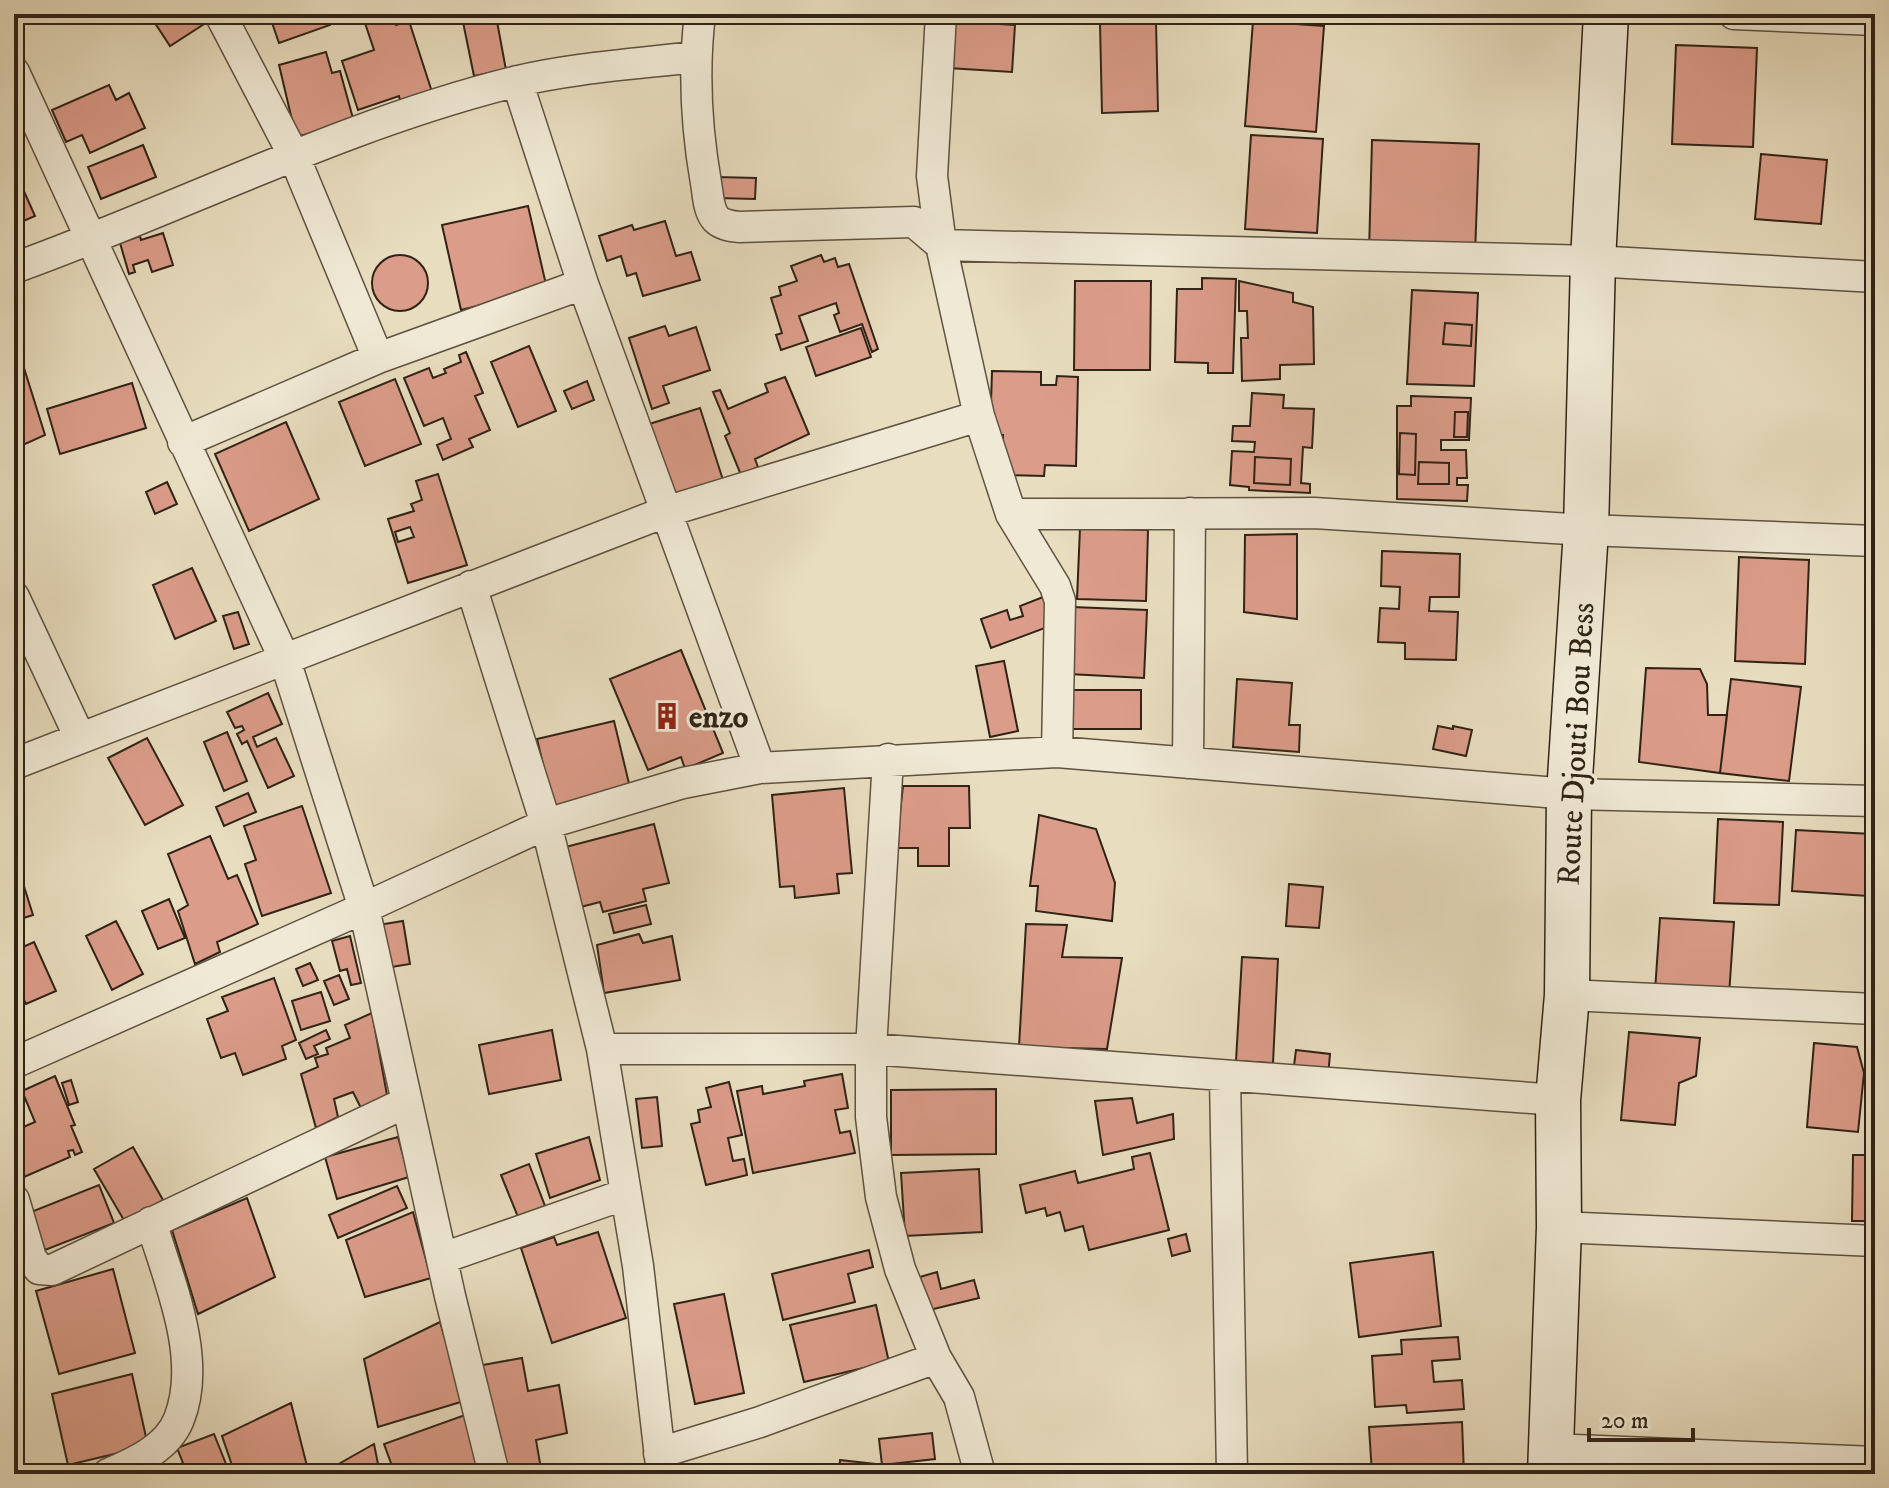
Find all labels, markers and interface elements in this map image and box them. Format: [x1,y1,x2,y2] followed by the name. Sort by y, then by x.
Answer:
[1550,602,1604,887] street label: Route Djouti Bou Bess
[689,698,748,738] place label: enzo
[652,701,682,731] building icon: enzo
[1589,1392,1693,1442] scale bar
[1601,1406,1649,1436] text: 20 m

